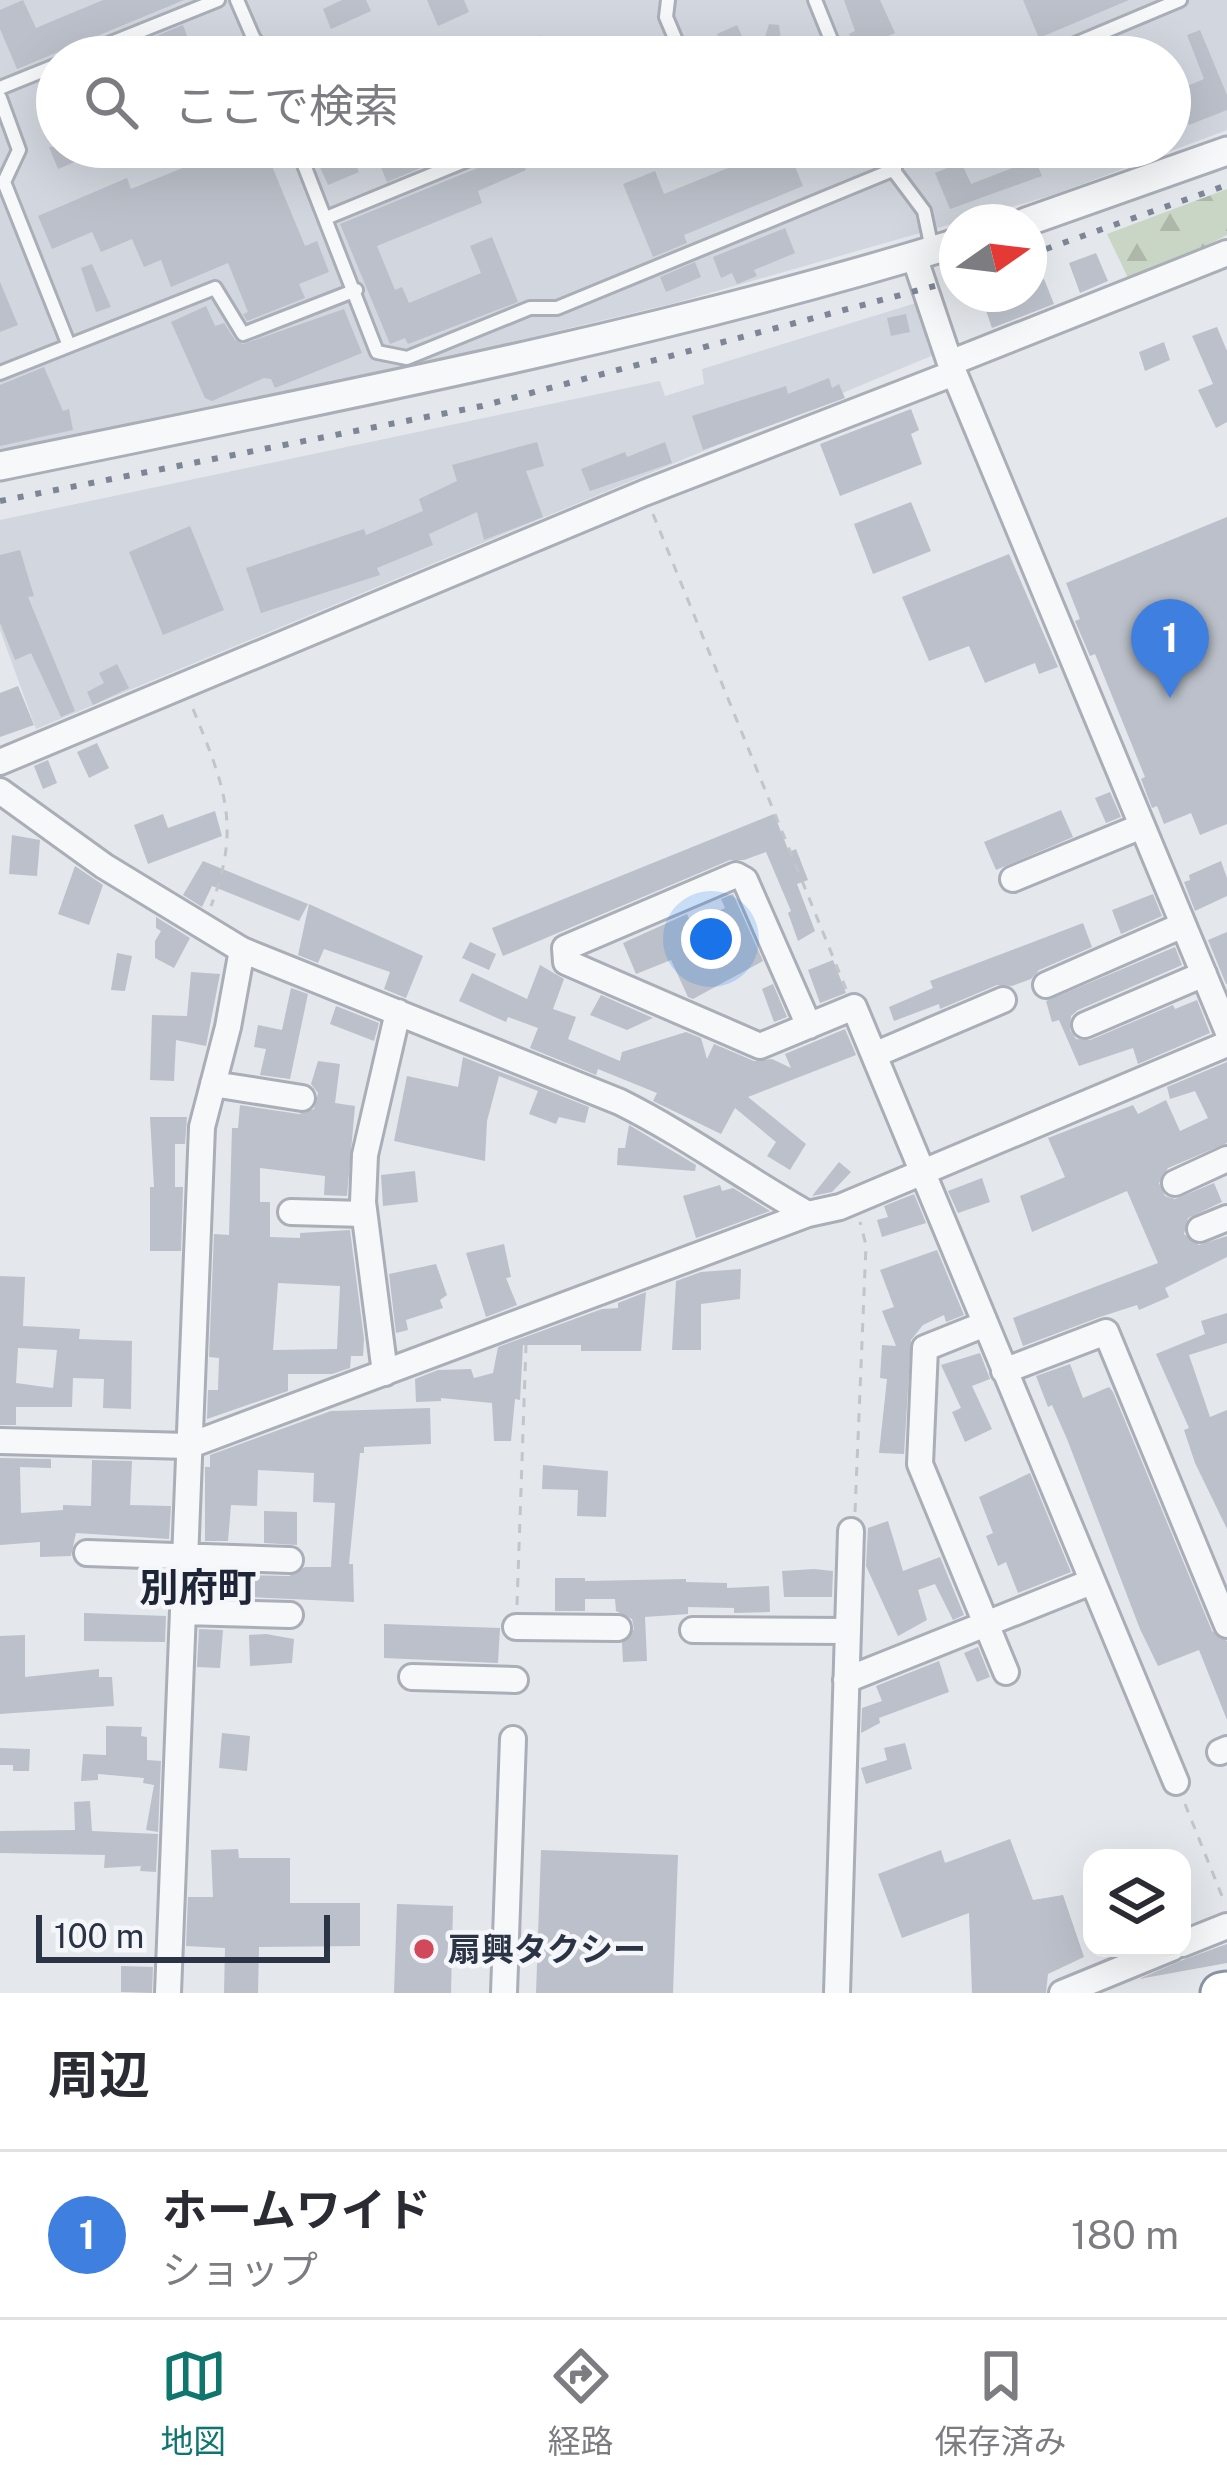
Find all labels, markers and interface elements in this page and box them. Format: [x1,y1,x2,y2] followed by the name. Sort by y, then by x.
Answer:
[36,36,1191,168] search box
[78,69,144,135] icon: search
[174,79,399,132] text: ここで検索
[939,204,1047,312] north arrow
[1131,599,1209,698] pin: 1
[681,909,741,969] your location
[139,1564,257,1610] district label: 別府町
[1083,1849,1191,1957] map controls
[1083,1849,1191,1957] button: layers
[36,1909,330,1962] scale bar
[54,1917,144,1955] text: 100 m
[448,1930,646,1968] place label: 扇興タクシー
[411,1936,437,1962] marker: 扇興タクシー
[48,2045,150,2104] text: 周辺
[162,2183,431,2236] text: ホームワイド
[79,2212,95,2258] text: 1
[1071,2212,1179,2258] text: 180 m
[162,2247,318,2293] text: ショップ
[161,2343,227,2463] tab: 地図
[548,2343,614,2463] tab: 経路
[935,2343,1067,2463] tab: 保存済み

